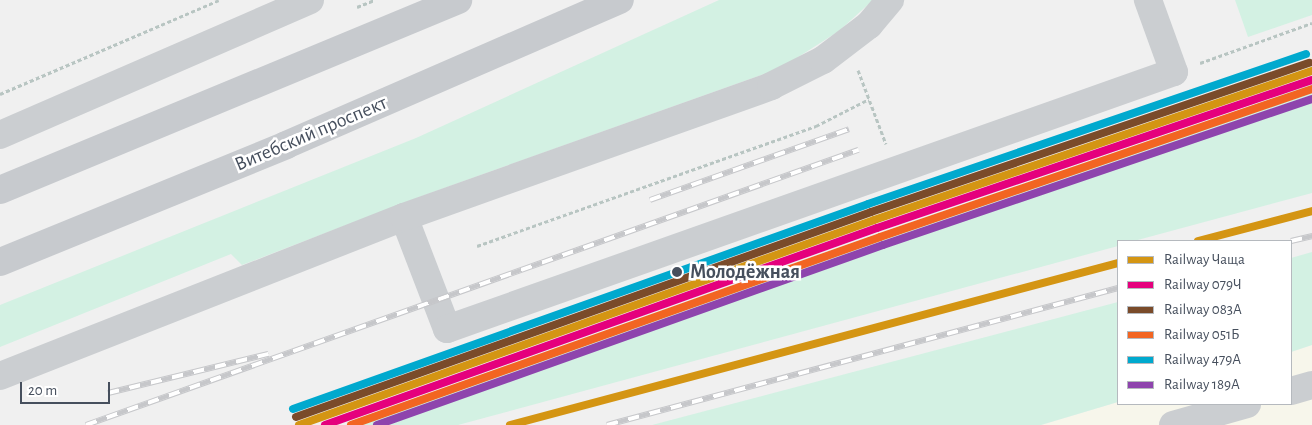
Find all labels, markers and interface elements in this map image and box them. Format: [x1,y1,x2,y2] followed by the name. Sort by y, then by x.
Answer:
[231,91,391,177] street label: Витебский проспект
[1117,240,1292,405] legend
[1164,252,1245,267] text: Railway Чаща
[690,260,800,284] place label: Молодёжная
[668,263,686,281] marker: Молодёжная
[1164,277,1242,292] text: Railway 079Ч
[1164,302,1242,317] text: Railway 083А
[1164,327,1240,342] text: Railway 051Б
[1164,352,1241,367] text: Railway 479А
[22,372,112,404] scale bar
[1164,377,1240,392] text: Railway 189А
[28,383,57,398] text: 20 m

